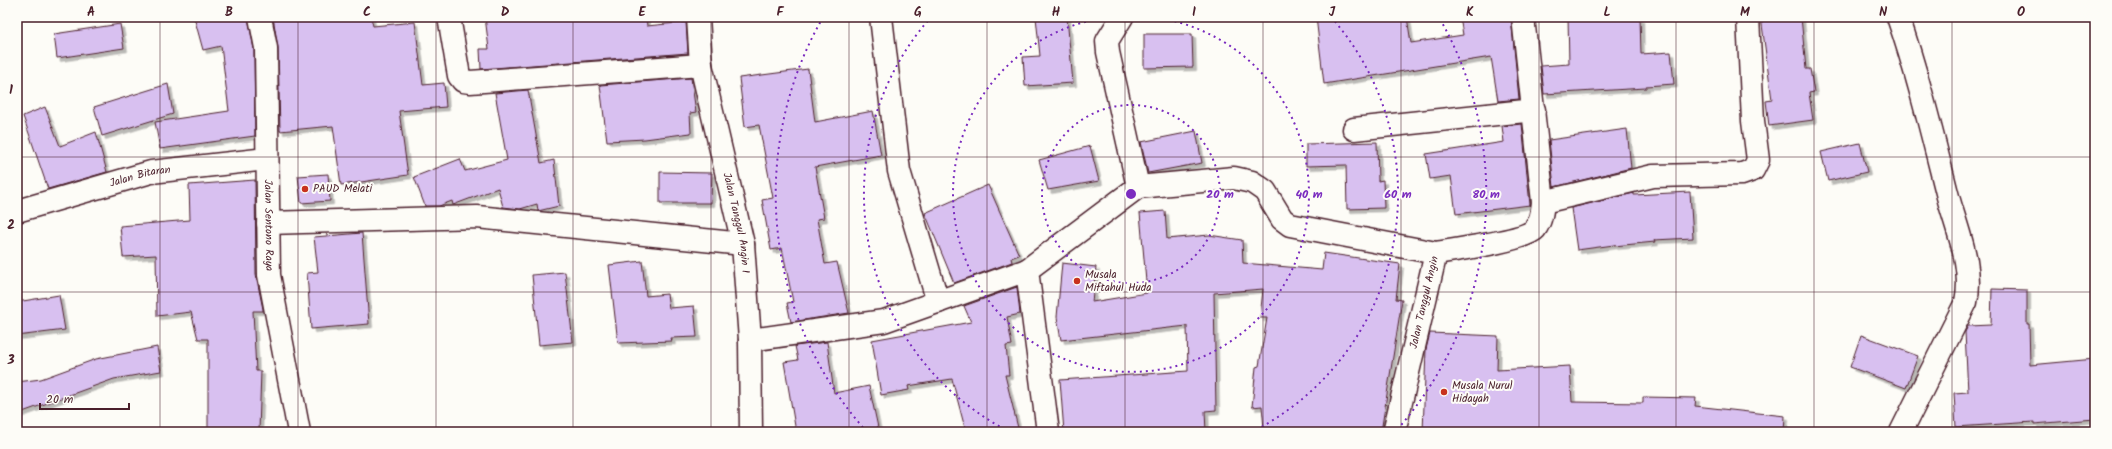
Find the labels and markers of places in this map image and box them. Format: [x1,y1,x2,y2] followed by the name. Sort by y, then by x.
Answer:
[313,180,372,198] place label: PAUD Melati
[300,184,310,194] marker: PAUD Melati
[1124,187,1138,201] centre of rings
[1085,266,1151,297] place label: Musala Miftahul Huda
[1072,276,1082,286] marker: Musala Miftahul Huda
[1452,377,1513,408] place label: Musala Nurul Hidayah
[1439,387,1449,397] marker: Musala Nurul Hidayah

